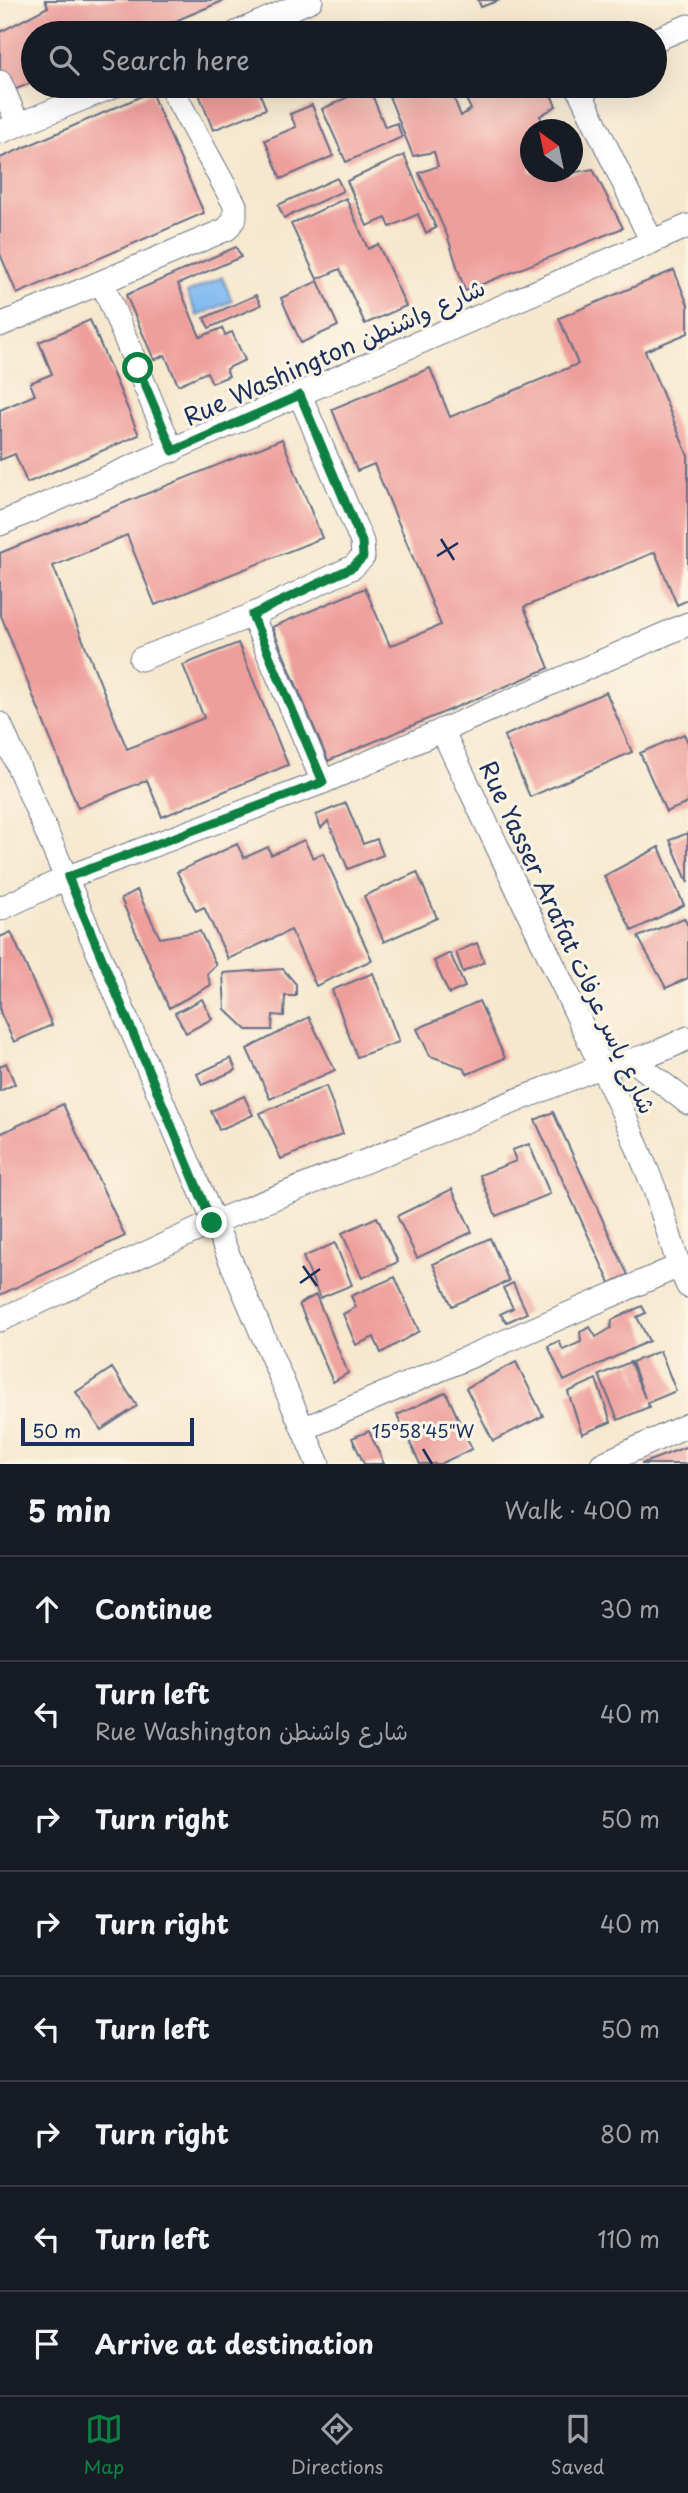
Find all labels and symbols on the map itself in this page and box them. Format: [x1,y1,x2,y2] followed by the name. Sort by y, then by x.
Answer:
[520,119,583,182] north arrow
[177,268,491,435] street label: Rue Washington شارع واشنطن
[122,352,153,383] route start
[470,755,667,1120] street label: Rue Yasser Arafat شارع ياسر عرفات
[196,1207,227,1238] route end
[21,1415,194,1447] scale bar
[372,1417,475,1444] text: 15°58'45"W

